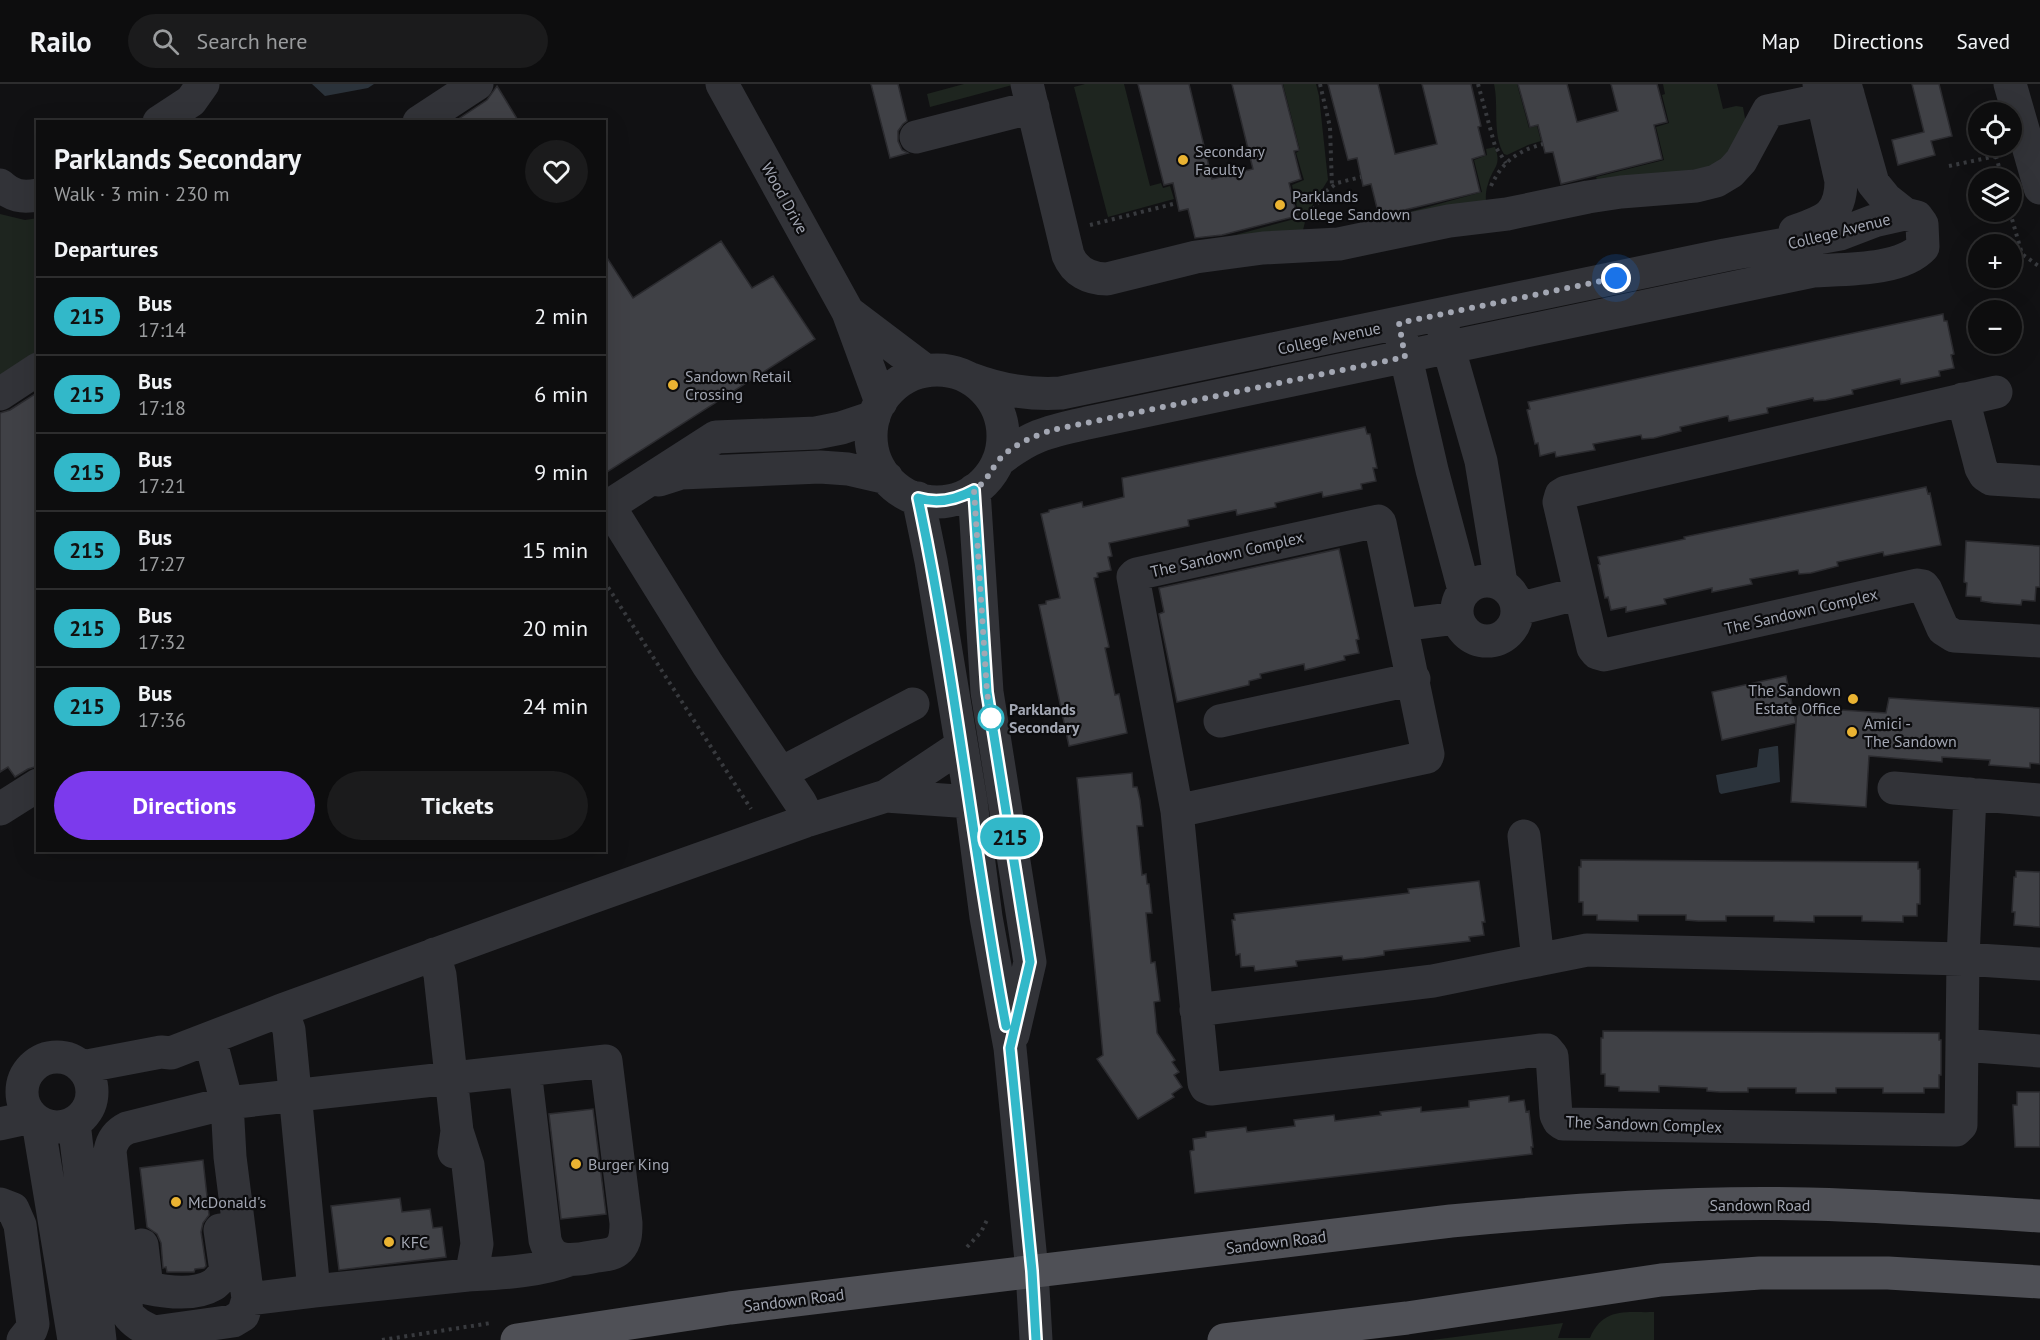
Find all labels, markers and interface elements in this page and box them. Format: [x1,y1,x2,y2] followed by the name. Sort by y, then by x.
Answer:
[128,14,548,68] search box
[30,23,92,60] text: Railo
[149,25,182,58] icon: search
[197,27,308,55] text: Search here
[1761,28,1800,55] text: Map
[1833,28,1924,55] text: Directions
[1957,28,2010,55] text: Saved
[1968,102,2022,354] map controls
[1968,102,2022,156] button: locate
[54,140,301,177] text: Parklands Secondary
[525,140,588,203] button: heart
[1195,141,1266,179] place label: Secondary Faculty
[1176,153,1190,167] marker: Secondary Faculty
[757,159,813,237] street label: Wood Drive
[1968,168,2022,222] button: layers
[54,181,230,207] text: Walk · 3 min · 230 m
[1292,186,1410,224] place label: Parklands College Sandown
[1273,198,1287,212] marker: Parklands College Sandown
[1786,209,1892,253] street label: College Avenue
[1968,234,2022,288] button: +
[54,235,158,263] text: Departures
[1601,263,1631,293] your location
[138,289,172,317] text: Bus
[1968,300,2022,354] button: −
[534,302,588,330] text: 2 min
[69,303,105,330] text: 215
[138,317,186,343] text: 17:14
[1276,317,1382,359] street label: College Avenue
[685,366,792,404] place label: Sandown Retail Crossing
[138,367,172,395] text: Bus
[666,378,680,392] marker: Sandown Retail Crossing
[534,380,588,408] text: 6 min
[69,381,105,408] text: 215
[138,395,186,421] text: 17:18
[138,445,172,473] text: Bus
[534,458,588,486] text: 9 min
[69,459,105,486] text: 215
[138,473,186,499] text: 17:21
[138,523,172,551] text: Bus
[1149,527,1305,581] street label: The Sandown Complex
[522,536,588,564] text: 15 min
[69,537,105,564] text: 215
[138,551,186,577] text: 17:27
[1723,584,1879,638] street label: The Sandown Complex
[138,601,172,629] text: Bus
[522,614,588,642] text: 20 min
[69,615,105,642] text: 215
[138,629,186,655] text: 17:32
[138,679,172,707] text: Bus
[1748,680,1841,718] place label: The Sandown Estate Office
[522,692,588,720] text: 24 min
[1846,692,1860,706] marker: The Sandown Estate Office
[69,693,105,720] text: 215
[1009,699,1080,737] place label: Parklands Secondary
[978,705,1004,731] marker: Parklands Secondary
[138,707,186,733] text: 17:36
[1864,713,1957,751] place label: Amici - The Sandown
[1845,725,1859,739] marker: Amici - The Sandown
[54,771,315,840] button: Directions
[327,771,588,840] button: Tickets
[976,818,1044,856] line badge: 215
[992,824,1028,851] text: 215
[1565,1111,1723,1137] street label: The Sandown Complex
[588,1154,669,1174] place label: Burger King
[569,1157,583,1171] marker: Burger King
[188,1192,266,1212] place label: McDonald's
[169,1195,183,1209] marker: McDonald's
[1710,1195,1810,1215] street label: Sandown Road
[1225,1226,1327,1258] street label: Sandown Road
[401,1232,428,1252] place label: KFC
[382,1235,396,1249] marker: KFC
[743,1284,845,1316] street label: Sandown Road

